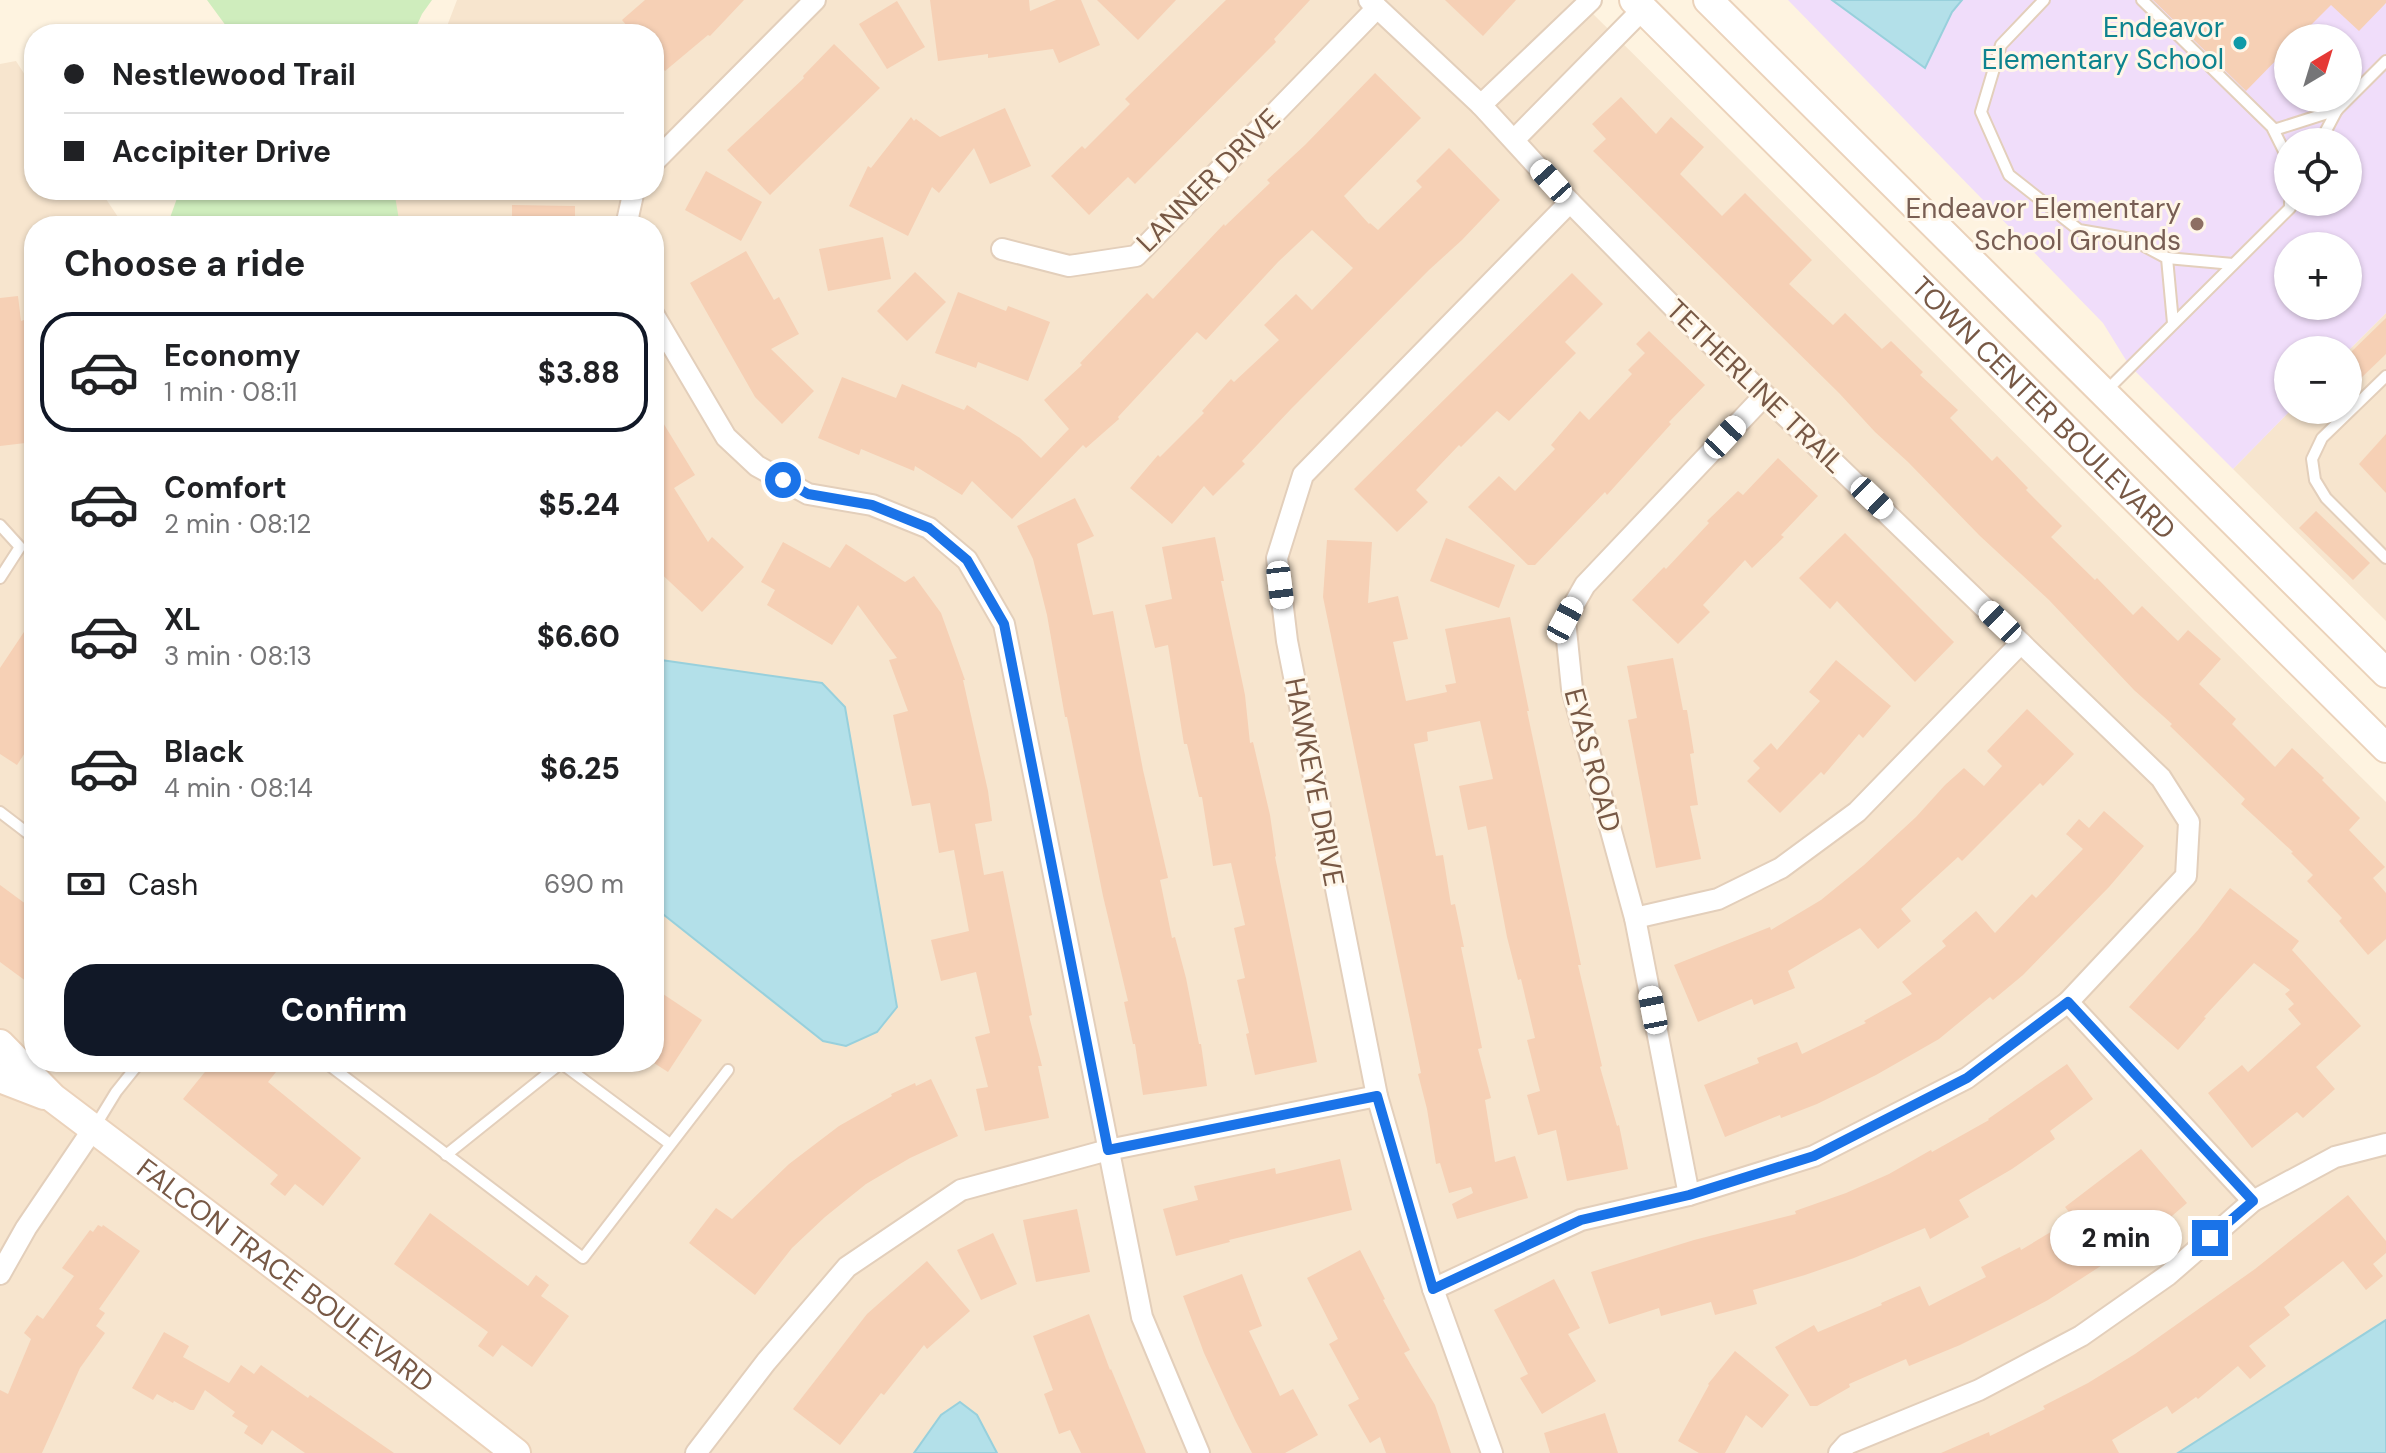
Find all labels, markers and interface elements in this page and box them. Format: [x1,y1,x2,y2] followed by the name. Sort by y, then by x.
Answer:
[1982,9,2224,78] place label: Endeavor Elementary School
[2274,24,2362,112] north arrow
[2274,24,2362,424] map controls
[2231,34,2249,52] marker: Endeavor Elementary School
[112,55,356,94] text: Nestlewood Trail
[1128,100,1288,260] street label: LANNER DRIVE
[2274,128,2362,216] button: locate
[112,132,331,171] text: Accipiter Drive
[1526,155,1576,207] car
[1905,190,2181,259] place label: Endeavor Elementary School Grounds
[2188,215,2206,233] marker: Endeavor Elementary School Grounds
[2274,232,2362,320] button: +
[64,240,305,287] text: Choose a ride
[1903,268,2184,548] street label: TOWN CENTER BOULEVARD
[1658,291,1853,481] street label: TETHERLINE TRAIL
[68,336,140,408] icon: car
[164,336,301,375] text: Economy
[2274,336,2362,424] button: −
[538,353,620,392] text: $3.88
[164,375,297,409] text: 1 min · 08:11
[1700,411,1750,463] car
[765,462,801,498] route start
[68,468,140,540] icon: car
[164,468,287,507] text: Comfort
[1846,473,1898,523] car
[539,485,620,524] text: $5.24
[164,507,311,541] text: 2 min · 08:12
[1265,560,1295,610] car
[1543,593,1587,647] car
[1974,597,2026,647] car
[68,600,140,672] icon: car
[164,600,201,639] text: XL
[537,617,620,656] text: $6.60
[164,639,312,673] text: 3 min · 08:13
[1276,675,1353,889] street label: HAWKEYE DRIVE
[1556,684,1629,836] street label: EYAS ROAD
[68,732,140,804] icon: car
[164,732,244,771] text: Black
[540,749,620,788] text: $6.25
[164,771,313,805] text: 4 min · 08:14
[64,862,108,906] icon: cash
[128,865,198,904] text: Cash
[544,867,624,901] text: 690 m
[64,964,624,1056] button: Confirm
[1637,984,1669,1036] car
[129,1150,441,1401] street label: FALCON TRACE BOULEVARD
[2050,1210,2182,1266] callout: 2 min
[2192,1220,2228,1256] route end
[2081,1221,2151,1255] text: 2 min

